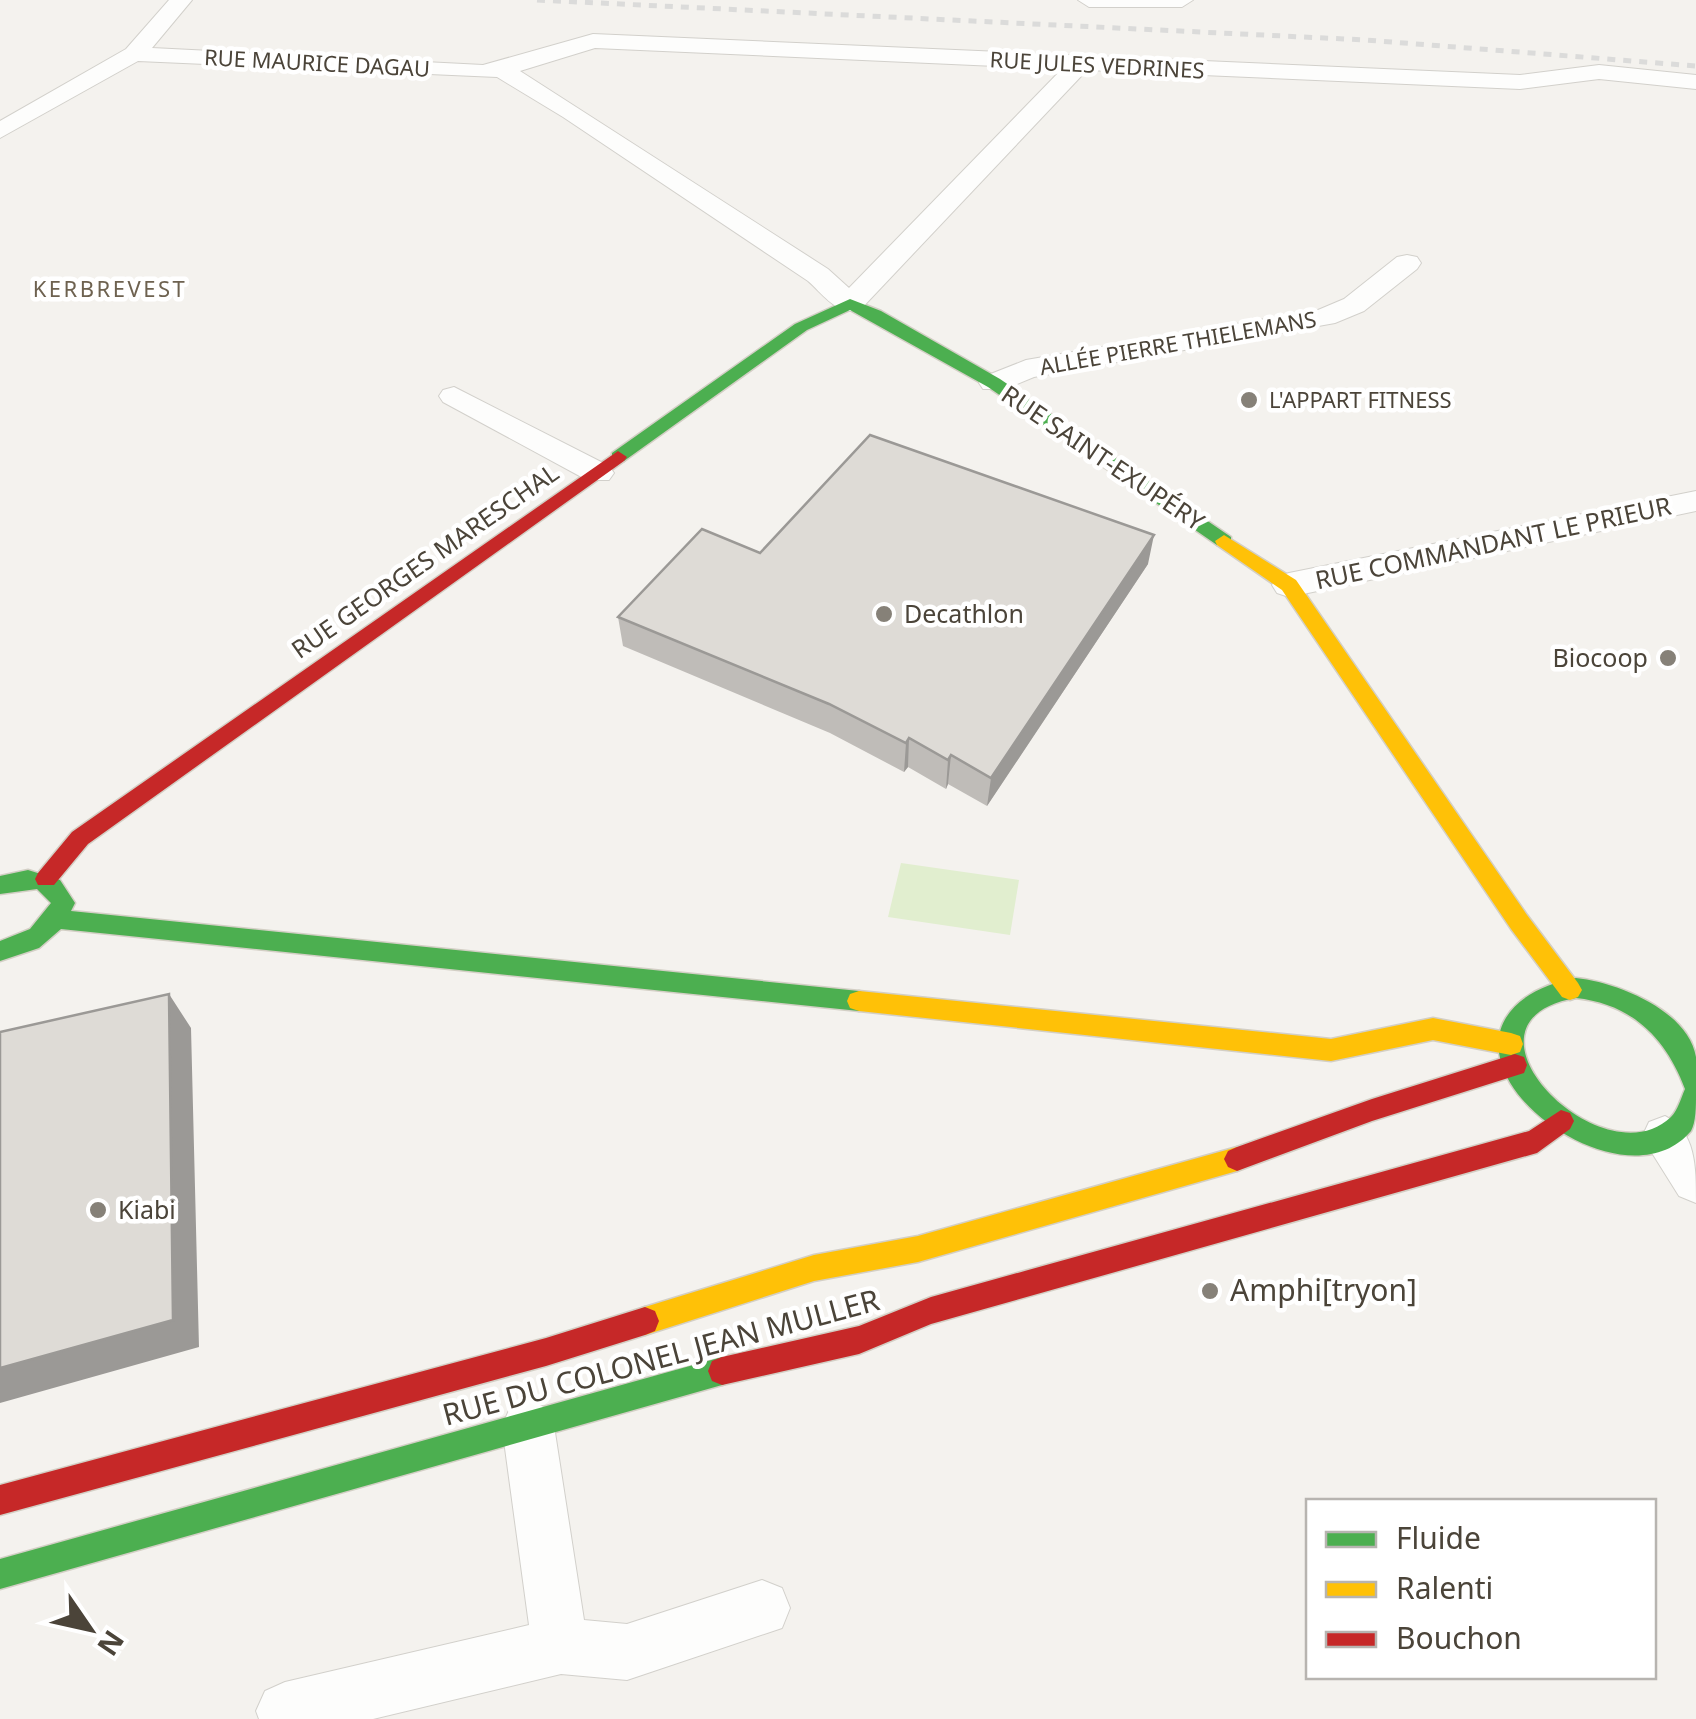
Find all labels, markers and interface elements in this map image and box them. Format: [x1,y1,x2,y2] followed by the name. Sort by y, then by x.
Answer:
[203,41,431,83] street label: RUE MAURICE DAGAU
[989,43,1205,85] street label: RUE JULES VEDRINES
[33,273,187,303] district label: KERBREVEST
[1037,303,1319,381] street label: ALLÉE PIERRE THIELEMANS
[995,377,1212,538] street label: RUE SAINT-EXUPÉRY
[1269,384,1452,414] place label: L'APPART FITNESS
[1238,389,1260,411] marker: L'APPART FITNESS
[284,455,565,666] street label: RUE GEORGES MARESCHAL
[1312,488,1674,596] street label: RUE COMMANDANT LE PRIEUR
[904,596,1024,630] place label: Decathlon
[873,603,895,625] marker: Decathlon
[1553,640,1648,674] place label: Biocoop
[1657,647,1679,669] marker: Biocoop
[118,1192,176,1226] place label: Kiabi
[87,1199,109,1221] marker: Kiabi
[1230,1269,1417,1310] place label: Amphi[tryon]
[438,1278,884,1435] street label: RUE DU COLONEL JEAN MULLER
[1199,1280,1221,1302] marker: Amphi[tryon]
[1306,1499,1656,1679] legend
[1396,1517,1481,1558] text: Fluide
[1396,1567,1493,1608] text: Ralenti
[40,1579,140,1679] north arrow
[1396,1617,1522,1658] text: Bouchon
[89,1623,134,1664] text: N

